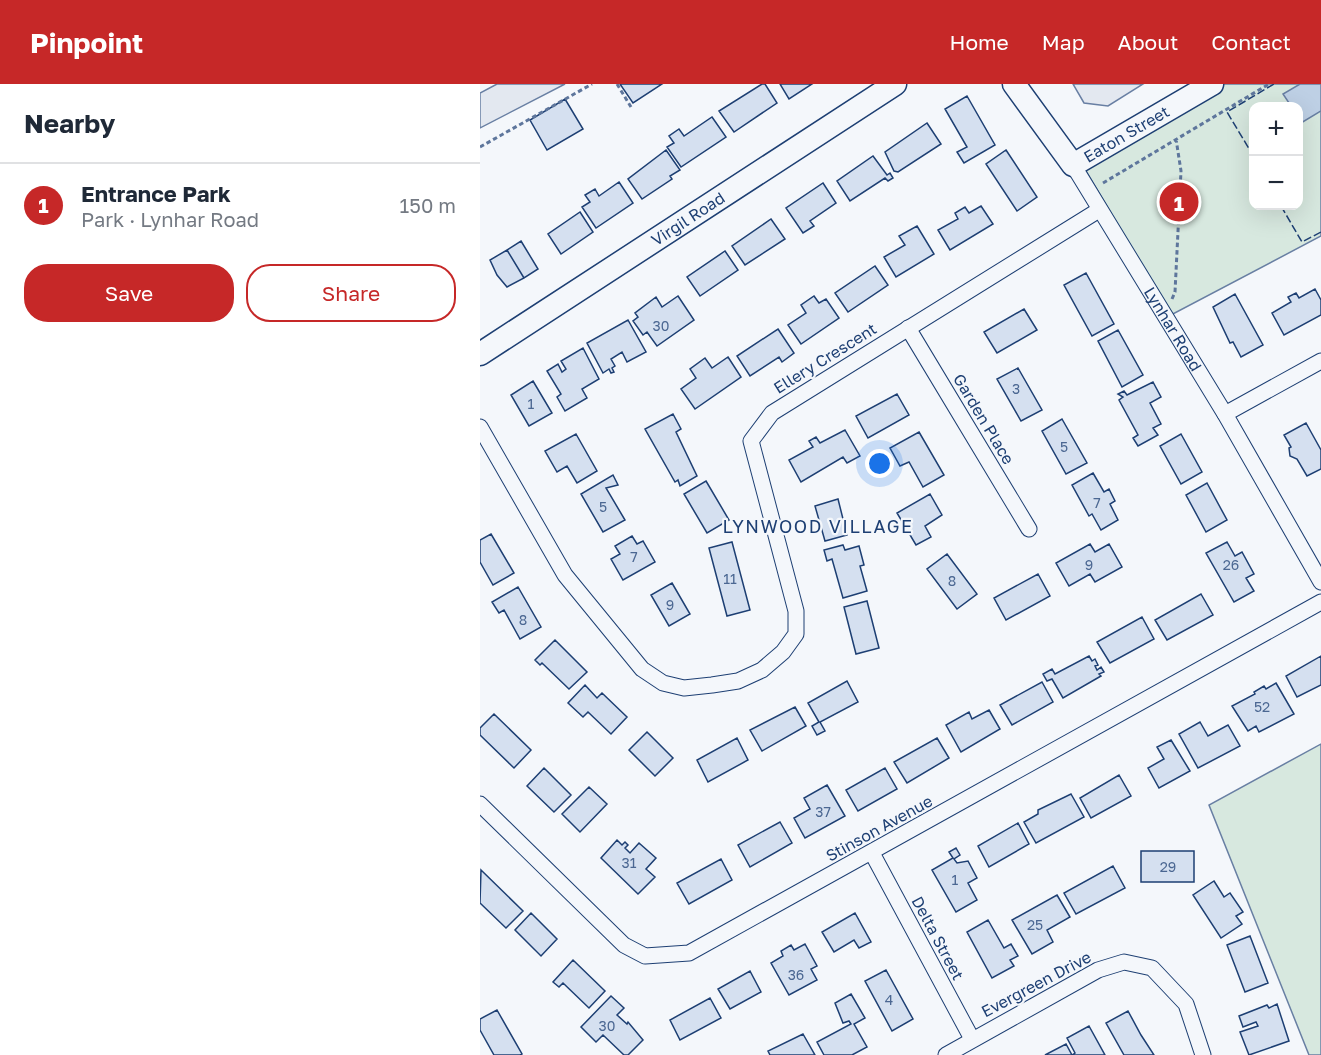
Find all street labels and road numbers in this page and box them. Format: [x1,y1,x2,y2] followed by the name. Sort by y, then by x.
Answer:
[1080,101,1173,167] street label: Eaton Street
[647,188,728,250] street label: Virgil Road
[1140,283,1206,375] street label: Lynhar Road
[770,318,880,398] street label: Ellery Crescent
[949,370,1019,468] street label: Garden Place
[822,790,936,866] street label: Stinson Avenue
[908,893,968,983] street label: Delta Street
[978,947,1094,1021] street label: Evergreen Drive

